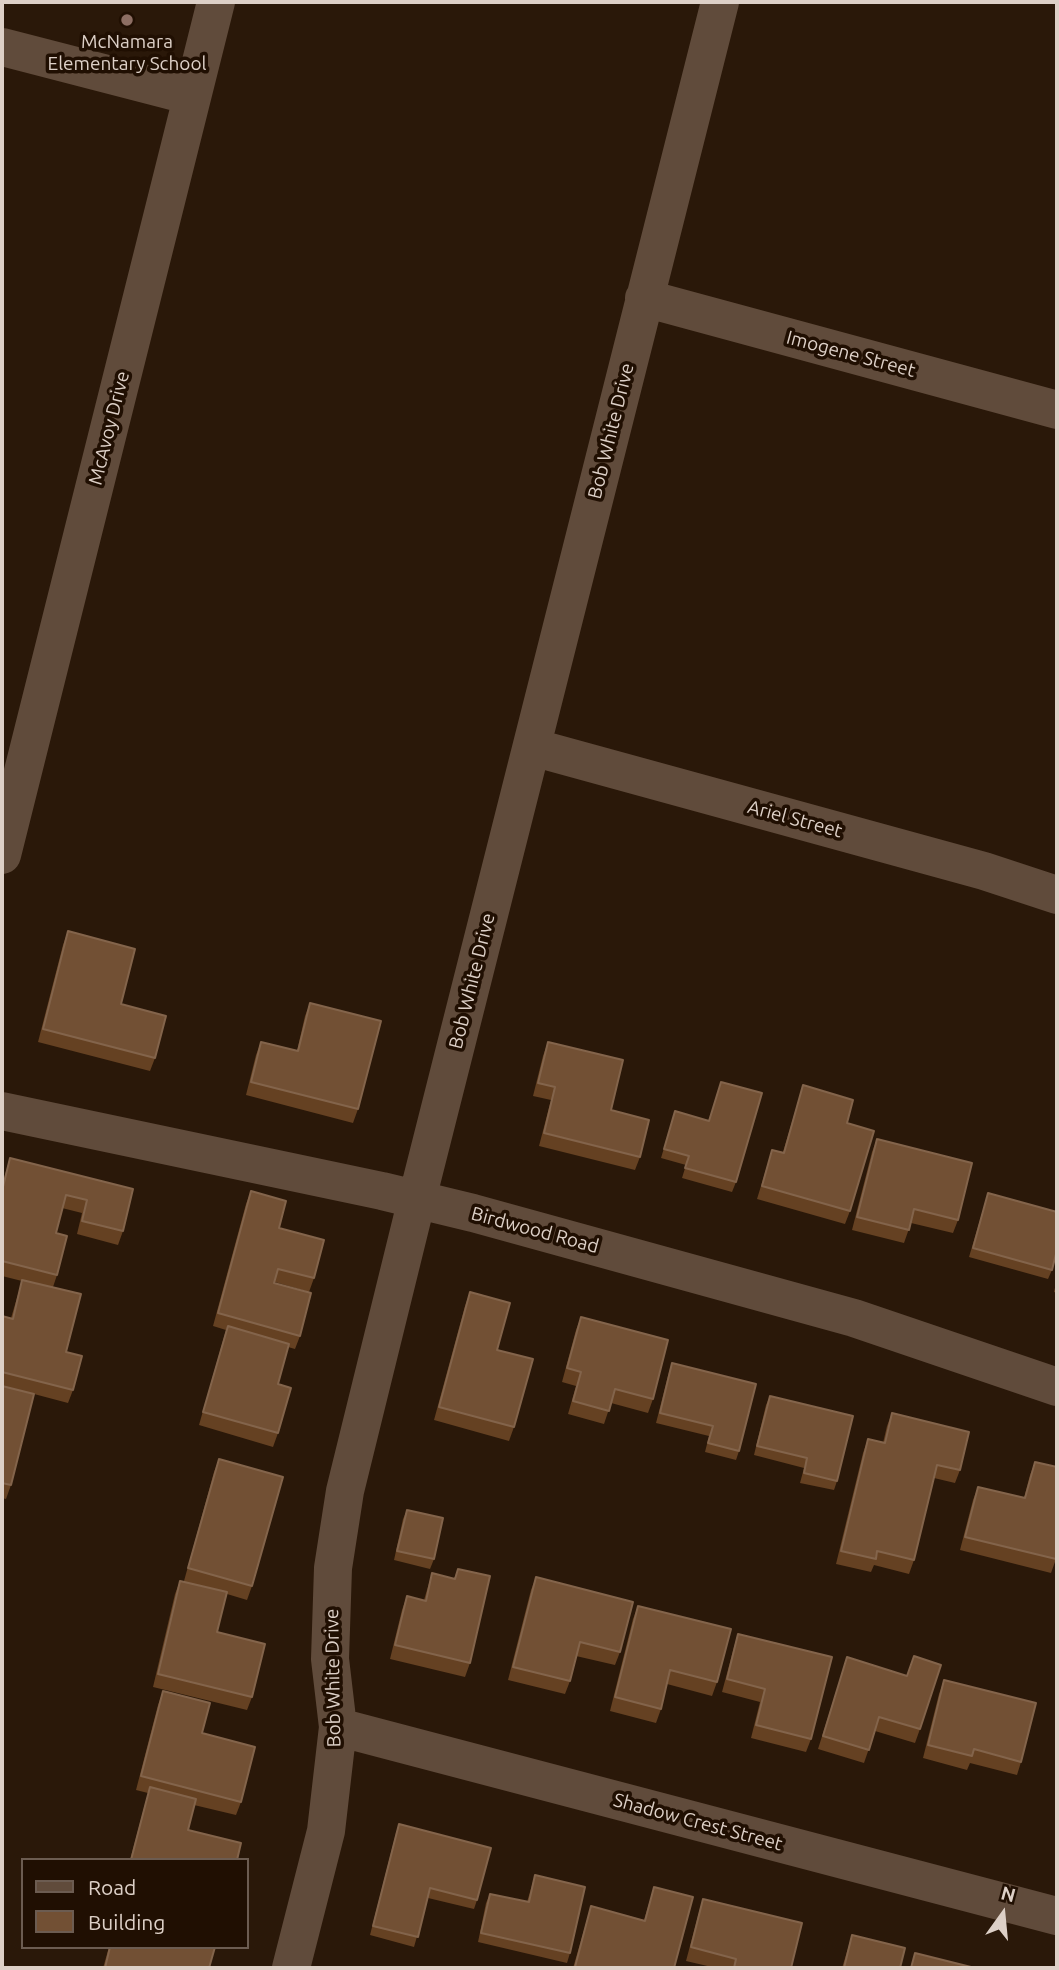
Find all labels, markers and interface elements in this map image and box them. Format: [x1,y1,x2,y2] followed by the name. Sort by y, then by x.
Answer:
[119,12,135,28] marker: McNamara Elementary School
[47,31,207,75] place label: McNamara Elementary School
[784,326,918,382] street label: Imogene Street
[583,361,639,501] street label: Bob White Drive
[84,369,134,487] street label: McAvoy Drive
[745,795,845,843] street label: Ariel Street
[444,911,500,1051] street label: Bob White Drive
[469,1202,601,1258] street label: Birdwood Road
[320,1608,346,1748] street label: Bob White Drive
[611,1788,785,1856] street label: Shadow Crest Street
[21,1858,248,1949] legend
[88,1875,136,1899] text: Road
[968,1879,1038,1949] north arrow
[999,1881,1018,1906] text: N
[88,1910,165,1934] text: Building

